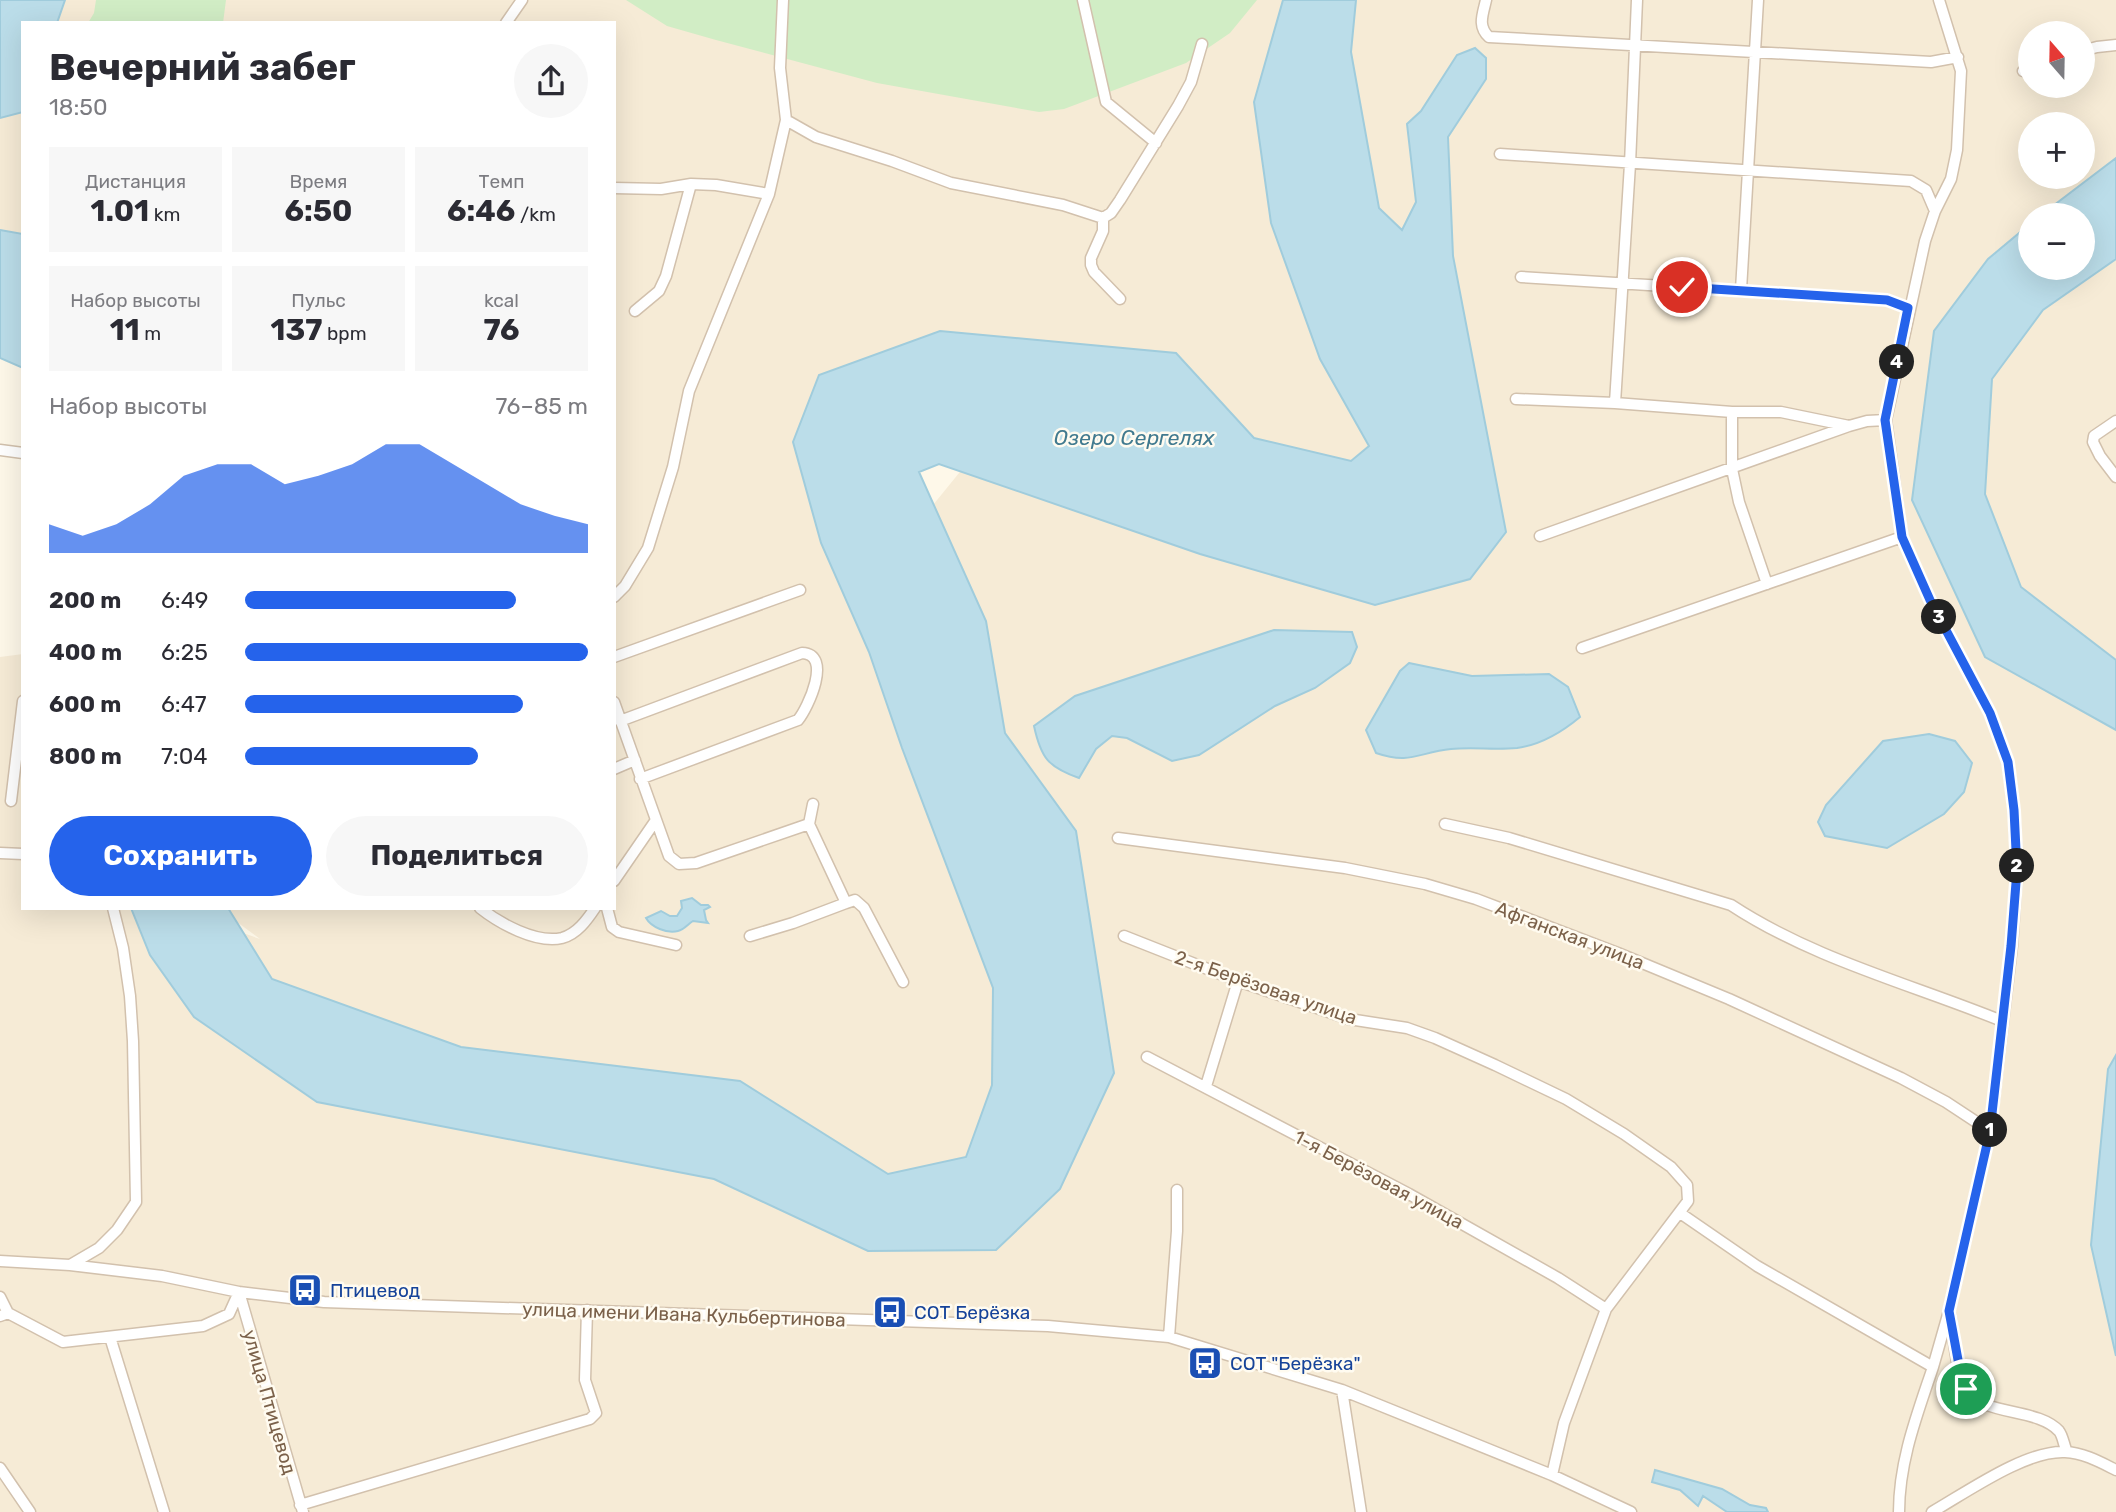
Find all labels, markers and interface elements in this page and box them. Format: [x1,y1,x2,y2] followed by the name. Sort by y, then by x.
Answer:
[2018,21,2095,98] north arrow
[2018,21,2095,280] map controls
[49,44,356,90] text: Вечерний забег
[514,44,588,118] button: share
[49,93,108,121] text: 18:50
[2018,112,2095,189] button: +
[85,170,186,193] text: Дистанция
[290,170,347,193] text: Время
[479,170,524,193] text: Темп
[91,193,149,229] text: 1.01
[284,193,353,229] text: 6:50
[447,193,515,229] text: 6:46
[149,203,180,226] text: km
[515,203,556,226] text: /km
[2018,203,2095,280] button: −
[1652,257,1712,317] pin
[1663,268,1701,306] icon: check
[70,289,201,312] text: Набор высоты
[291,289,346,312] text: Пульс
[484,289,519,312] text: kcal
[110,312,140,348] text: 11
[270,312,322,348] text: 137
[484,312,519,348] text: 76
[140,322,161,345] text: m
[322,322,367,345] text: bpm
[1880,344,1914,380] pin: 4
[1890,350,1903,373] text: 4
[49,392,207,420] text: Набор высоты
[495,392,588,420] text: 76–85 m
[1054,425,1215,450] water label: Озеро Сергелях
[49,586,121,614] text: 200 m
[161,586,209,614] text: 6:49
[1922,600,1956,634] pin: 3
[1932,605,1945,628] text: 3
[49,638,122,666] text: 400 m
[161,638,208,666] text: 6:25
[49,690,121,718] text: 600 m
[161,690,206,718] text: 6:47
[49,742,122,770] text: 800 m
[161,742,208,770] text: 7:04
[49,816,312,896] button: Сохранить
[326,816,588,896] button: Поделиться
[2000,848,2035,884] pin: 2
[2010,854,2023,877] text: 2
[1492,897,1647,974] street label: Афганская улица
[1172,945,1360,1029] street label: 2-я Берёзовая улица
[1972,1112,2008,1148] pin: 1
[1985,1118,1994,1141] text: 1
[1290,1125,1467,1234] street label: 1-я Берёзовая улица
[286,1271,324,1309] bus stop icon: Птицевод
[330,1279,420,1302] place label: Птицевод
[871,1293,909,1331] bus stop icon: СОТ Берёзка
[522,1297,846,1332] street label: улица имени Ивана Кульбертинова
[914,1301,1030,1324] place label: СОТ Берёзка
[238,1327,301,1477] street label: улица Птицевод
[1186,1344,1224,1382] bus stop icon: СОТ "Берёзка"
[1230,1352,1361,1375] place label: СОТ "Берёзка"
[1936,1359,1996,1419] pin
[1947,1370,1985,1408] icon: arrive

